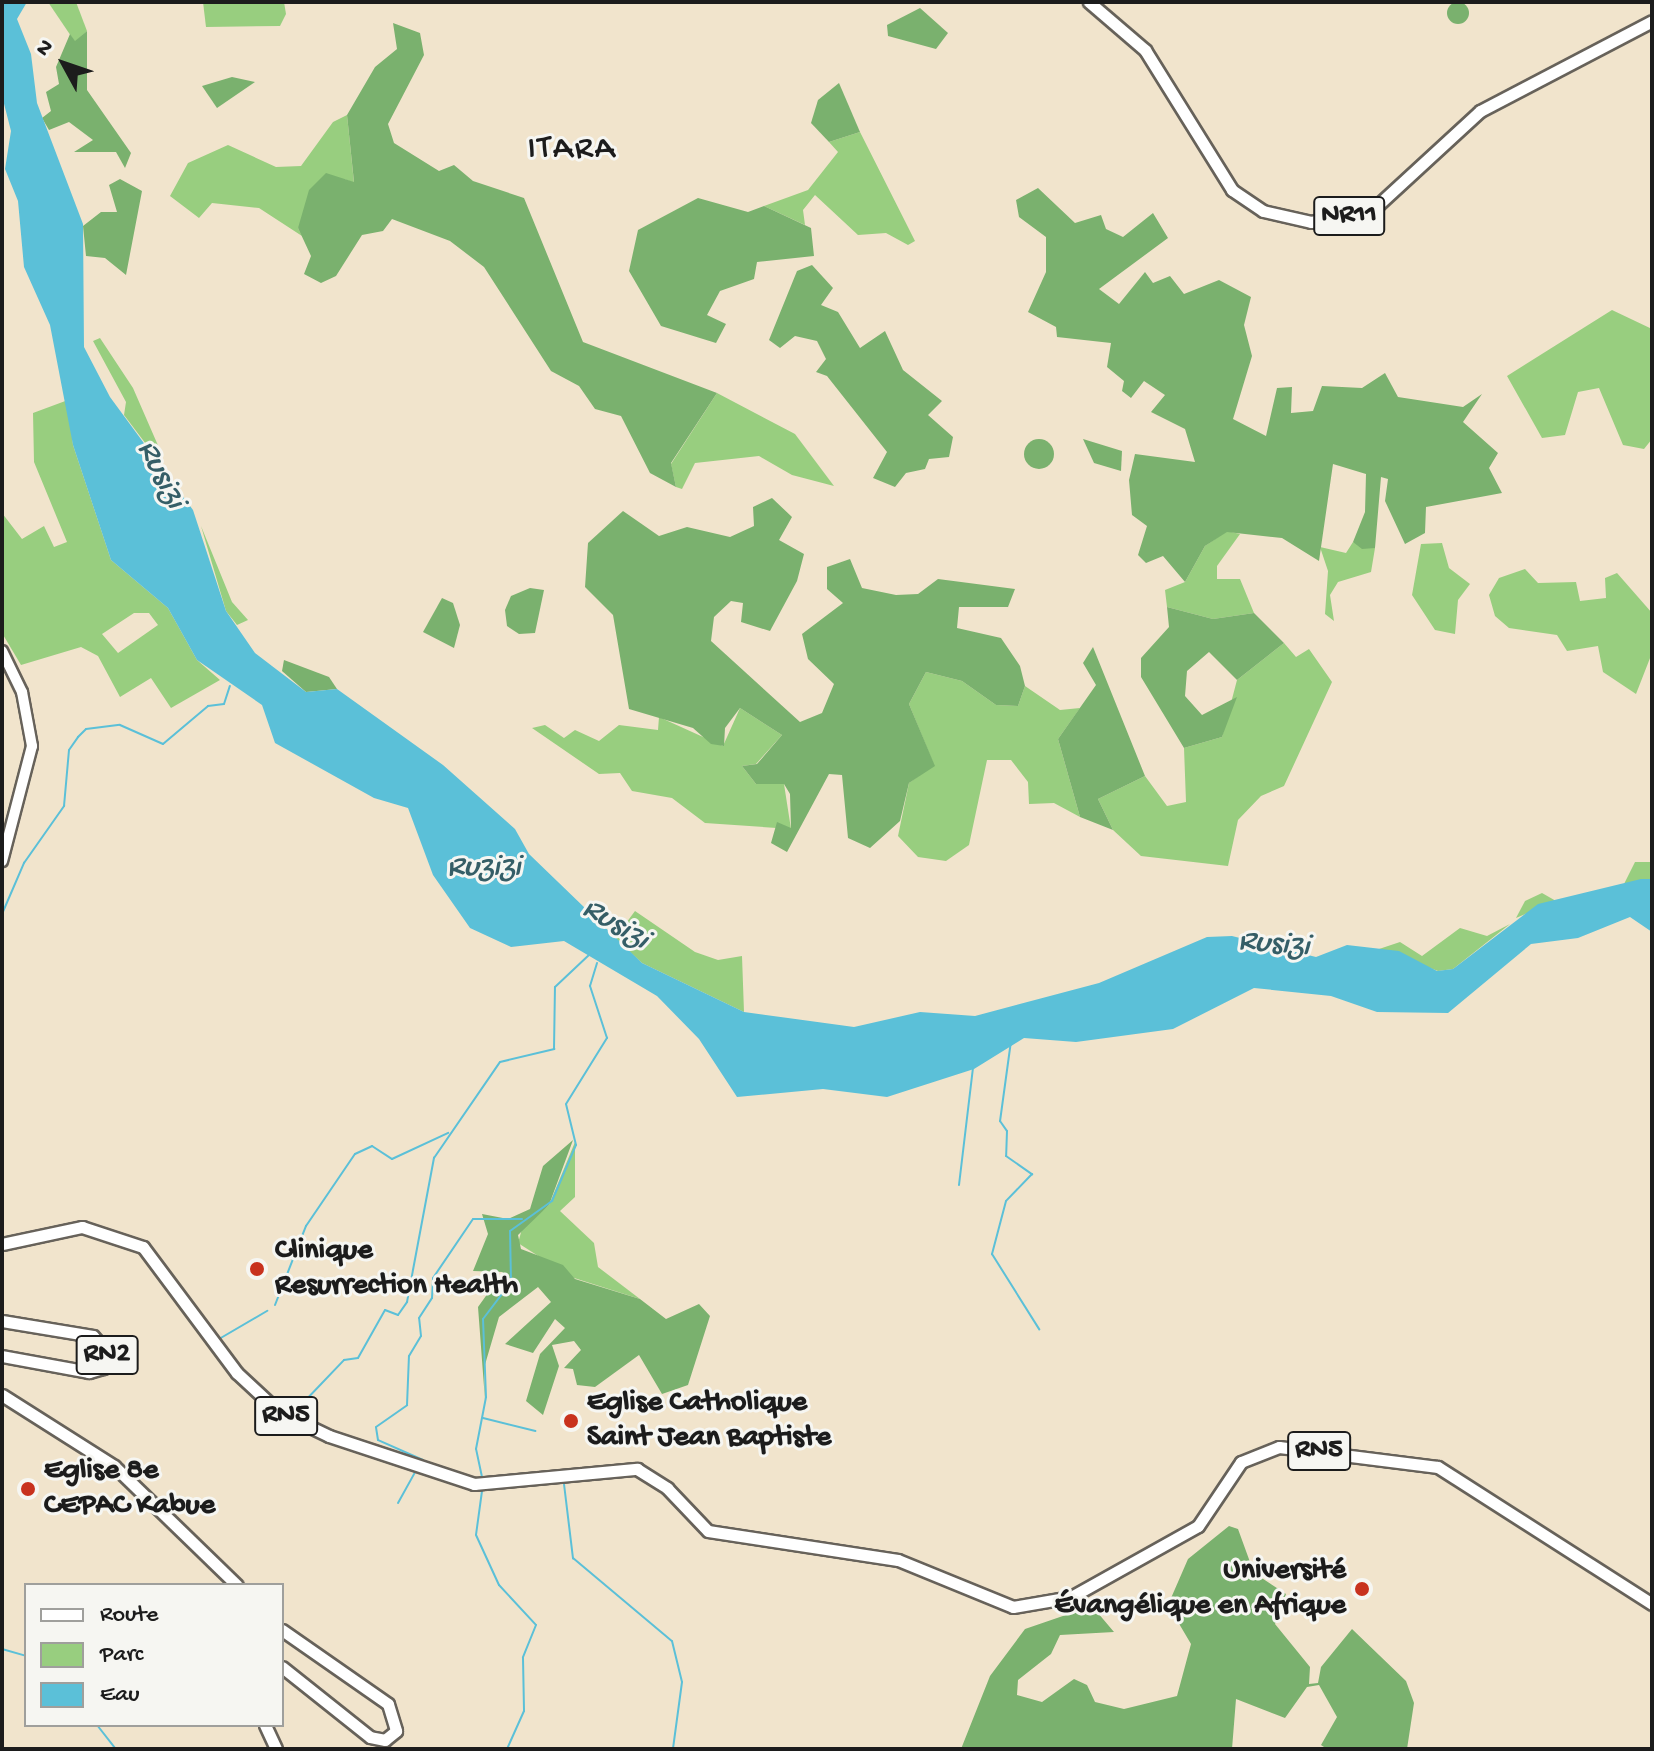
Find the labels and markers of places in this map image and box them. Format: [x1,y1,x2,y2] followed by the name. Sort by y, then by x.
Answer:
[275,1234,518,1304] place label: Clinique Resurrection Health
[246,1258,268,1280] marker: Clinique Resurrection Health
[587,1386,831,1456] place label: Eglise Catholique Saint Jean Baptiste
[562,1412,580,1430] marker: Eglise Catholique Saint Jean Baptiste
[44,1454,215,1524] place label: Eglise 8e CEPAC Kabue
[19,1480,37,1498] marker: Eglise 8e CEPAC Kabue
[1055,1554,1346,1624] place label: Université Évangélique en Afrique
[1353,1580,1371,1598] marker: Université Évangélique en Afrique

